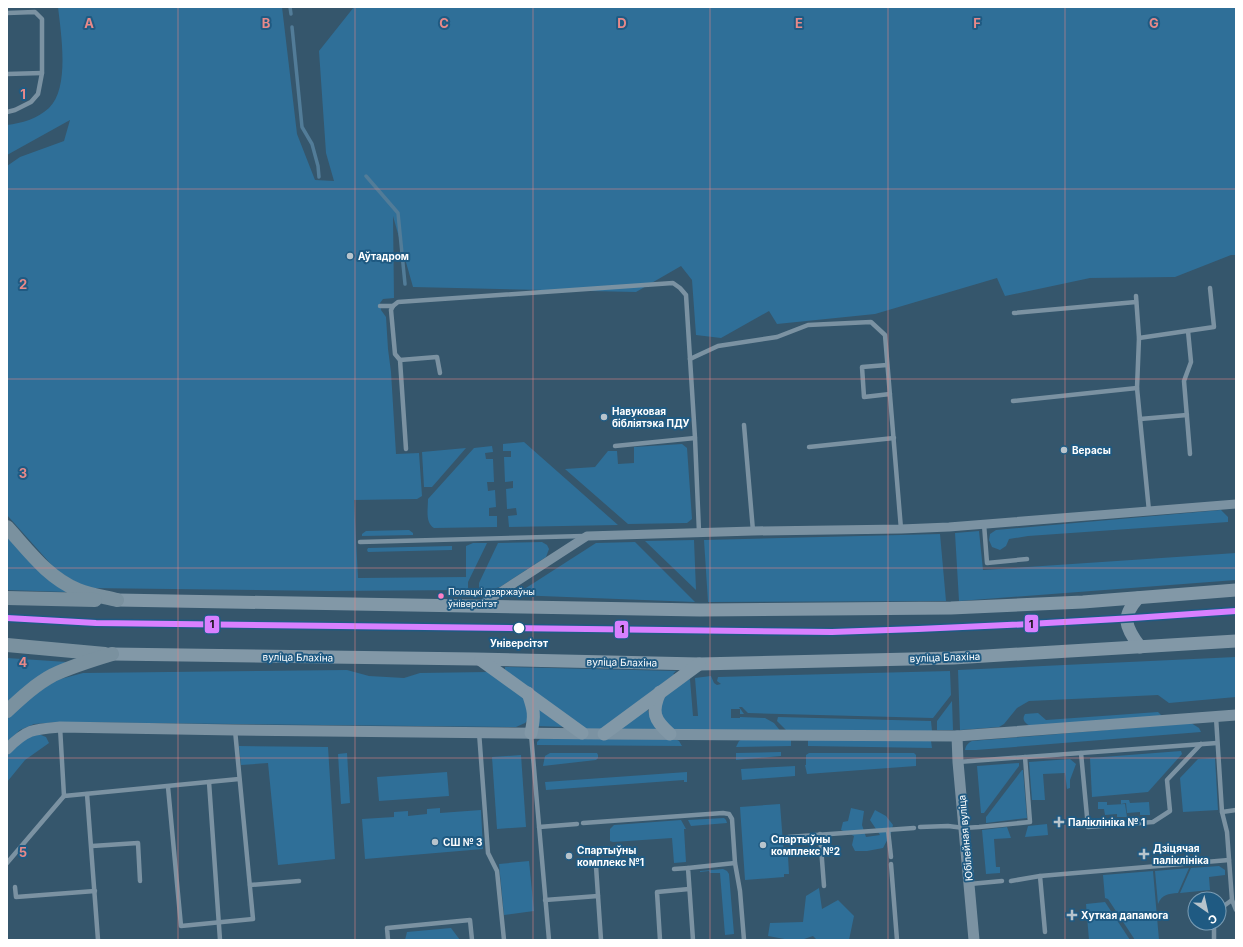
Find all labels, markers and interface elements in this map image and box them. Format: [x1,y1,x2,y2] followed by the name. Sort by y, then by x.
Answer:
[84,15,94,31] text: A
[262,15,271,31] text: B
[439,15,449,31] text: C
[617,15,627,31] text: D
[795,15,803,31] text: E
[973,15,981,31] text: F
[1149,15,1159,31] text: G
[20,86,26,102] text: 1
[358,250,409,263] place label: Аўтадром
[345,251,355,261] marker: Аўтадром
[19,276,27,292] text: 2
[612,405,690,429] place label: Навуковая бібліятэка ПДУ
[599,412,609,422] marker: Навуковая бібліятэка ПДУ
[1072,444,1111,456] place label: Верасы
[1059,445,1069,455] marker: Верасы
[19,465,27,481] text: 3
[448,586,535,609] place label: Полацкі дзяржаўны ўніверсітэт
[436,591,446,601] marker: Полацкі дзяржаўны ўніверсітэт
[1024,614,1039,633] line badge: 1
[204,615,220,634] line badge: 1
[210,617,215,631] text: 1
[1029,617,1034,631] text: 1
[614,620,629,639] line badge: 1
[512,621,526,635] marker: Універсітэт
[620,622,625,636] text: 1
[490,637,548,649] place label: Універсітэт
[263,650,333,664] street label: вуліца Блахіна
[909,650,981,664] street label: вуліца Блахіна
[19,654,28,670] text: 4
[587,655,657,669] street label: вуліца Блахіна
[955,794,975,882] street label: Юбілейная вуліца
[1053,816,1065,828] marker: Паліклініка № 1
[1068,816,1145,828] place label: Паліклініка № 1
[771,833,840,857] place label: Спартыўны комплекс №2
[443,836,483,848] place label: СШ № 3
[430,837,440,847] marker: СШ № 3
[758,840,768,850] marker: Спартыўны комплекс №2
[1153,842,1209,866] place label: Дзіцячая паліклініка
[19,844,27,860] text: 5
[577,844,644,868] place label: Спартыўны комплекс №1
[1138,848,1150,860] marker: Дзіцячая паліклініка
[564,851,574,861] marker: Спартыўны комплекс №1
[1187,891,1227,931] north arrow
[1066,909,1078,921] marker: Хуткая дапамога
[1081,909,1169,922] place label: Хуткая дапамога
[1205,911,1220,927] text: С

